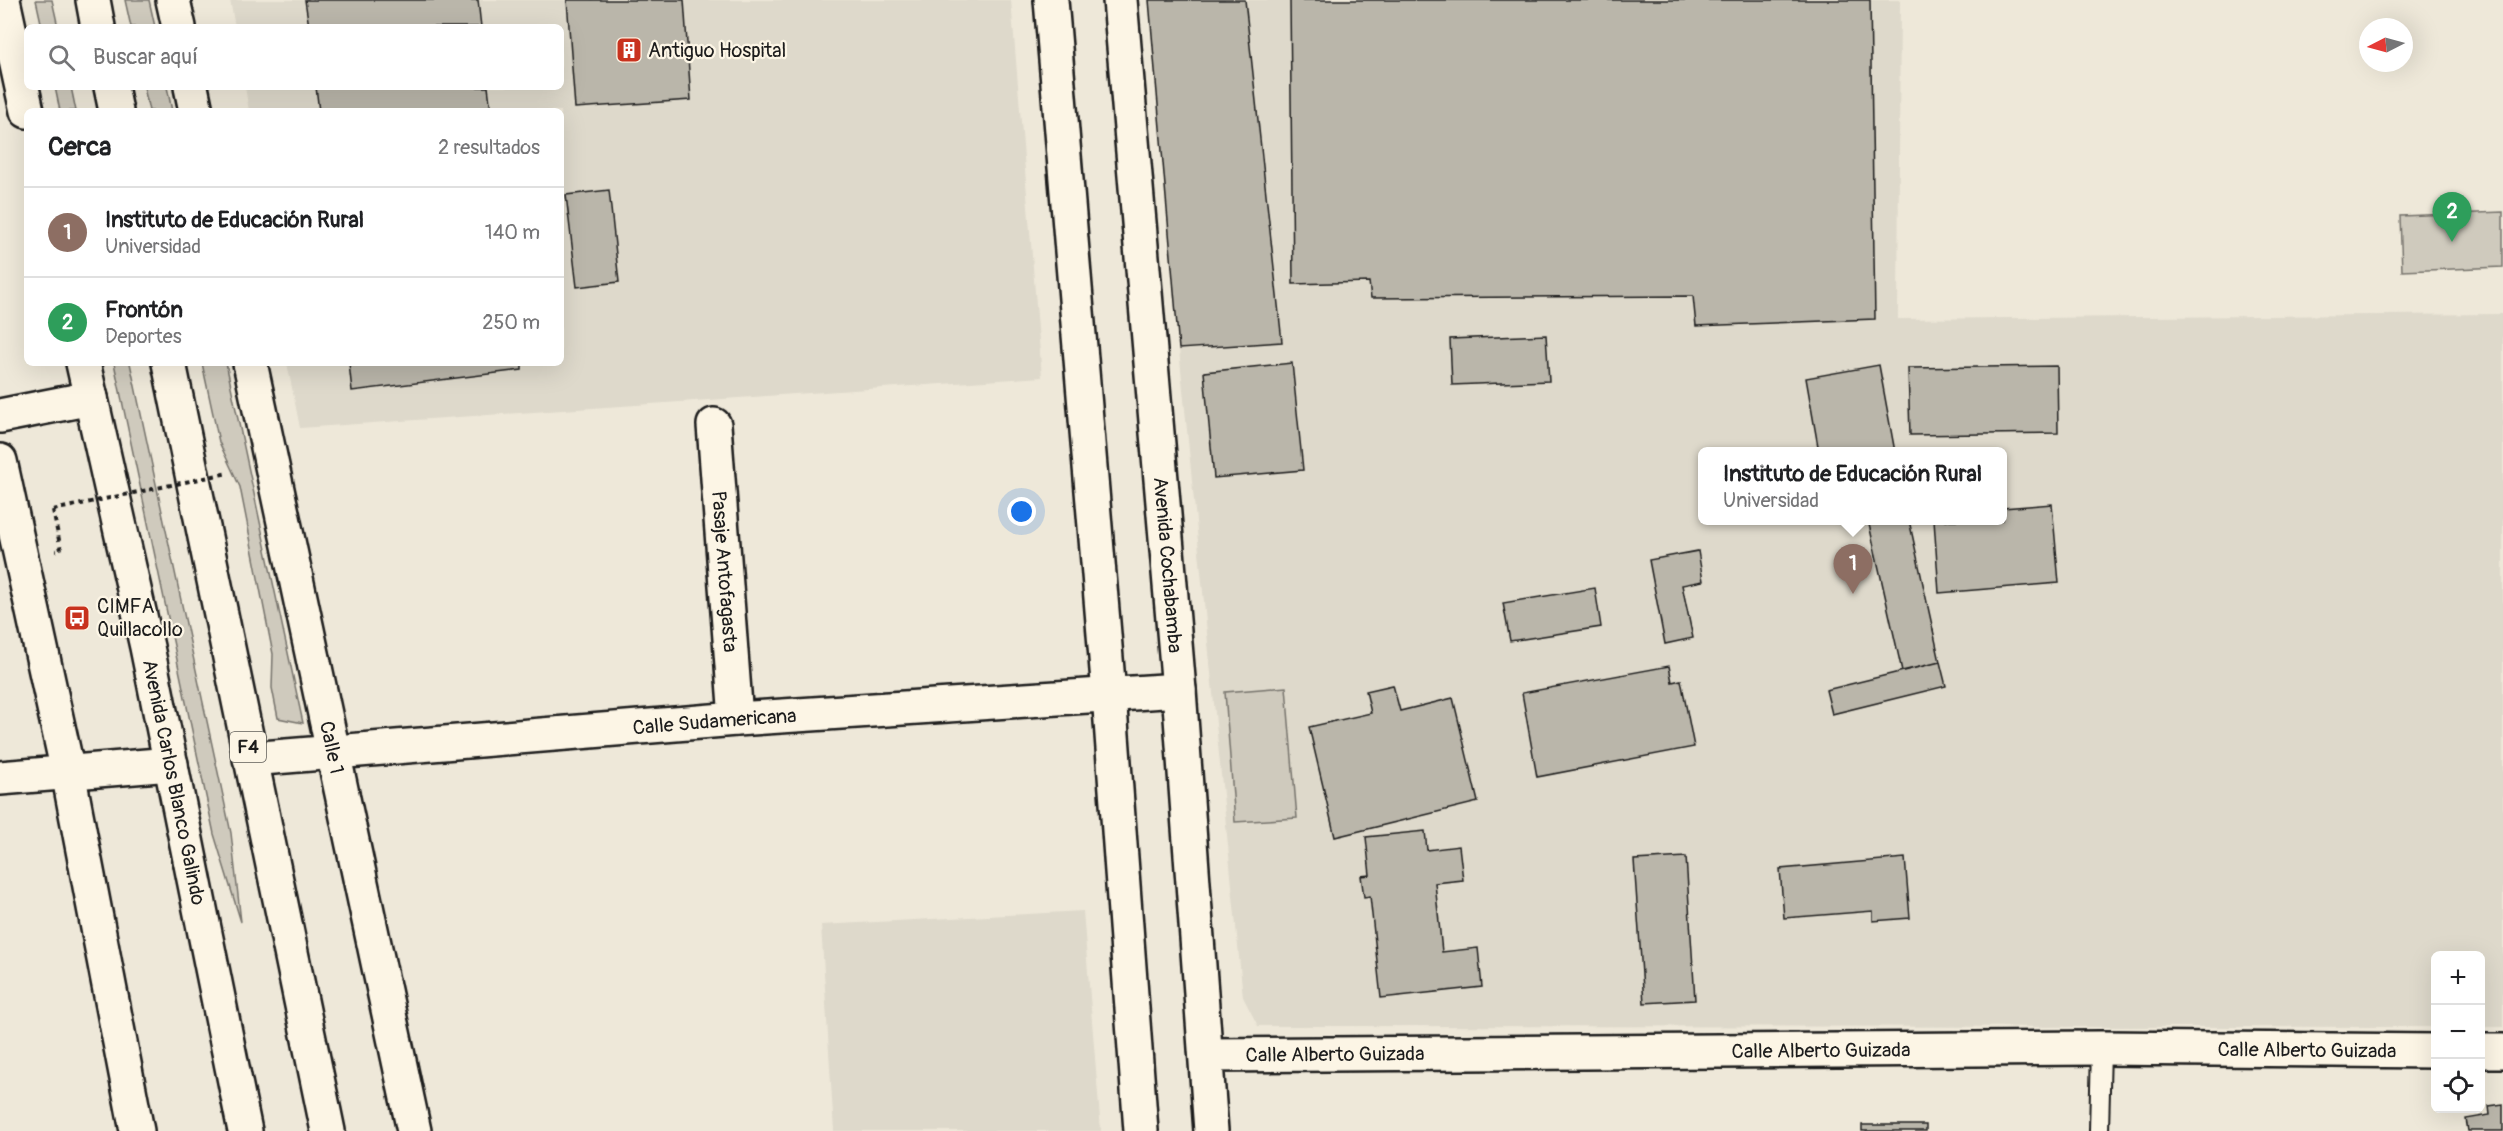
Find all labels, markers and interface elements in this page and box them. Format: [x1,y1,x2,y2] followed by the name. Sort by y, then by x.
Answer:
[2359,18,2413,72] north arrow
[24,24,564,90] search box
[614,35,644,65] building icon: Antiguo Hospital
[648,38,786,63] place label: Antiguo Hospital
[45,41,78,74] icon: search
[93,43,198,71] text: Buscar aquí
[48,131,111,163] text: Cerca
[438,135,540,160] text: 2 resultados
[2432,192,2472,242] pin: 2
[105,206,364,234] text: Instituto de Educación Rural
[64,220,71,245] text: 1
[485,220,540,245] text: 140 m
[105,234,201,259] text: Universidad
[105,296,183,324] text: Frontón
[62,310,73,335] text: 2
[482,310,540,335] text: 250 m
[105,324,182,349] text: Deportes
[1698,447,2007,525] popup
[1723,460,1982,488] text: Instituto de Educación Rural
[1148,476,1188,654] street label: Avenida Cochabamba
[1723,488,1819,513] text: Universidad
[706,490,743,653] street label: Pasaje Antofagasta
[1007,497,1036,526] your location
[1834,544,1872,594] pin: 1
[97,594,183,642] place label: CIMFA Quillacollo
[62,603,92,633] bus stop icon: CIMFA Quillacollo
[137,657,211,907] street label: Avenida Carlos Blanco Galindo
[632,703,797,740] street label: Calle Sudamericana
[314,719,349,776] street label: Calle 1
[230,732,266,762] road number: F4
[2431,951,2485,1113] map controls
[2431,951,2485,1005] button: +
[2431,1005,2485,1059] button: −
[1731,1037,1911,1064] street label: Calle Alberto Guizada
[2217,1037,2397,1064] street label: Calle Alberto Guizada
[1245,1041,1425,1068] street label: Calle Alberto Guizada
[2431,1059,2485,1113] button: locate

